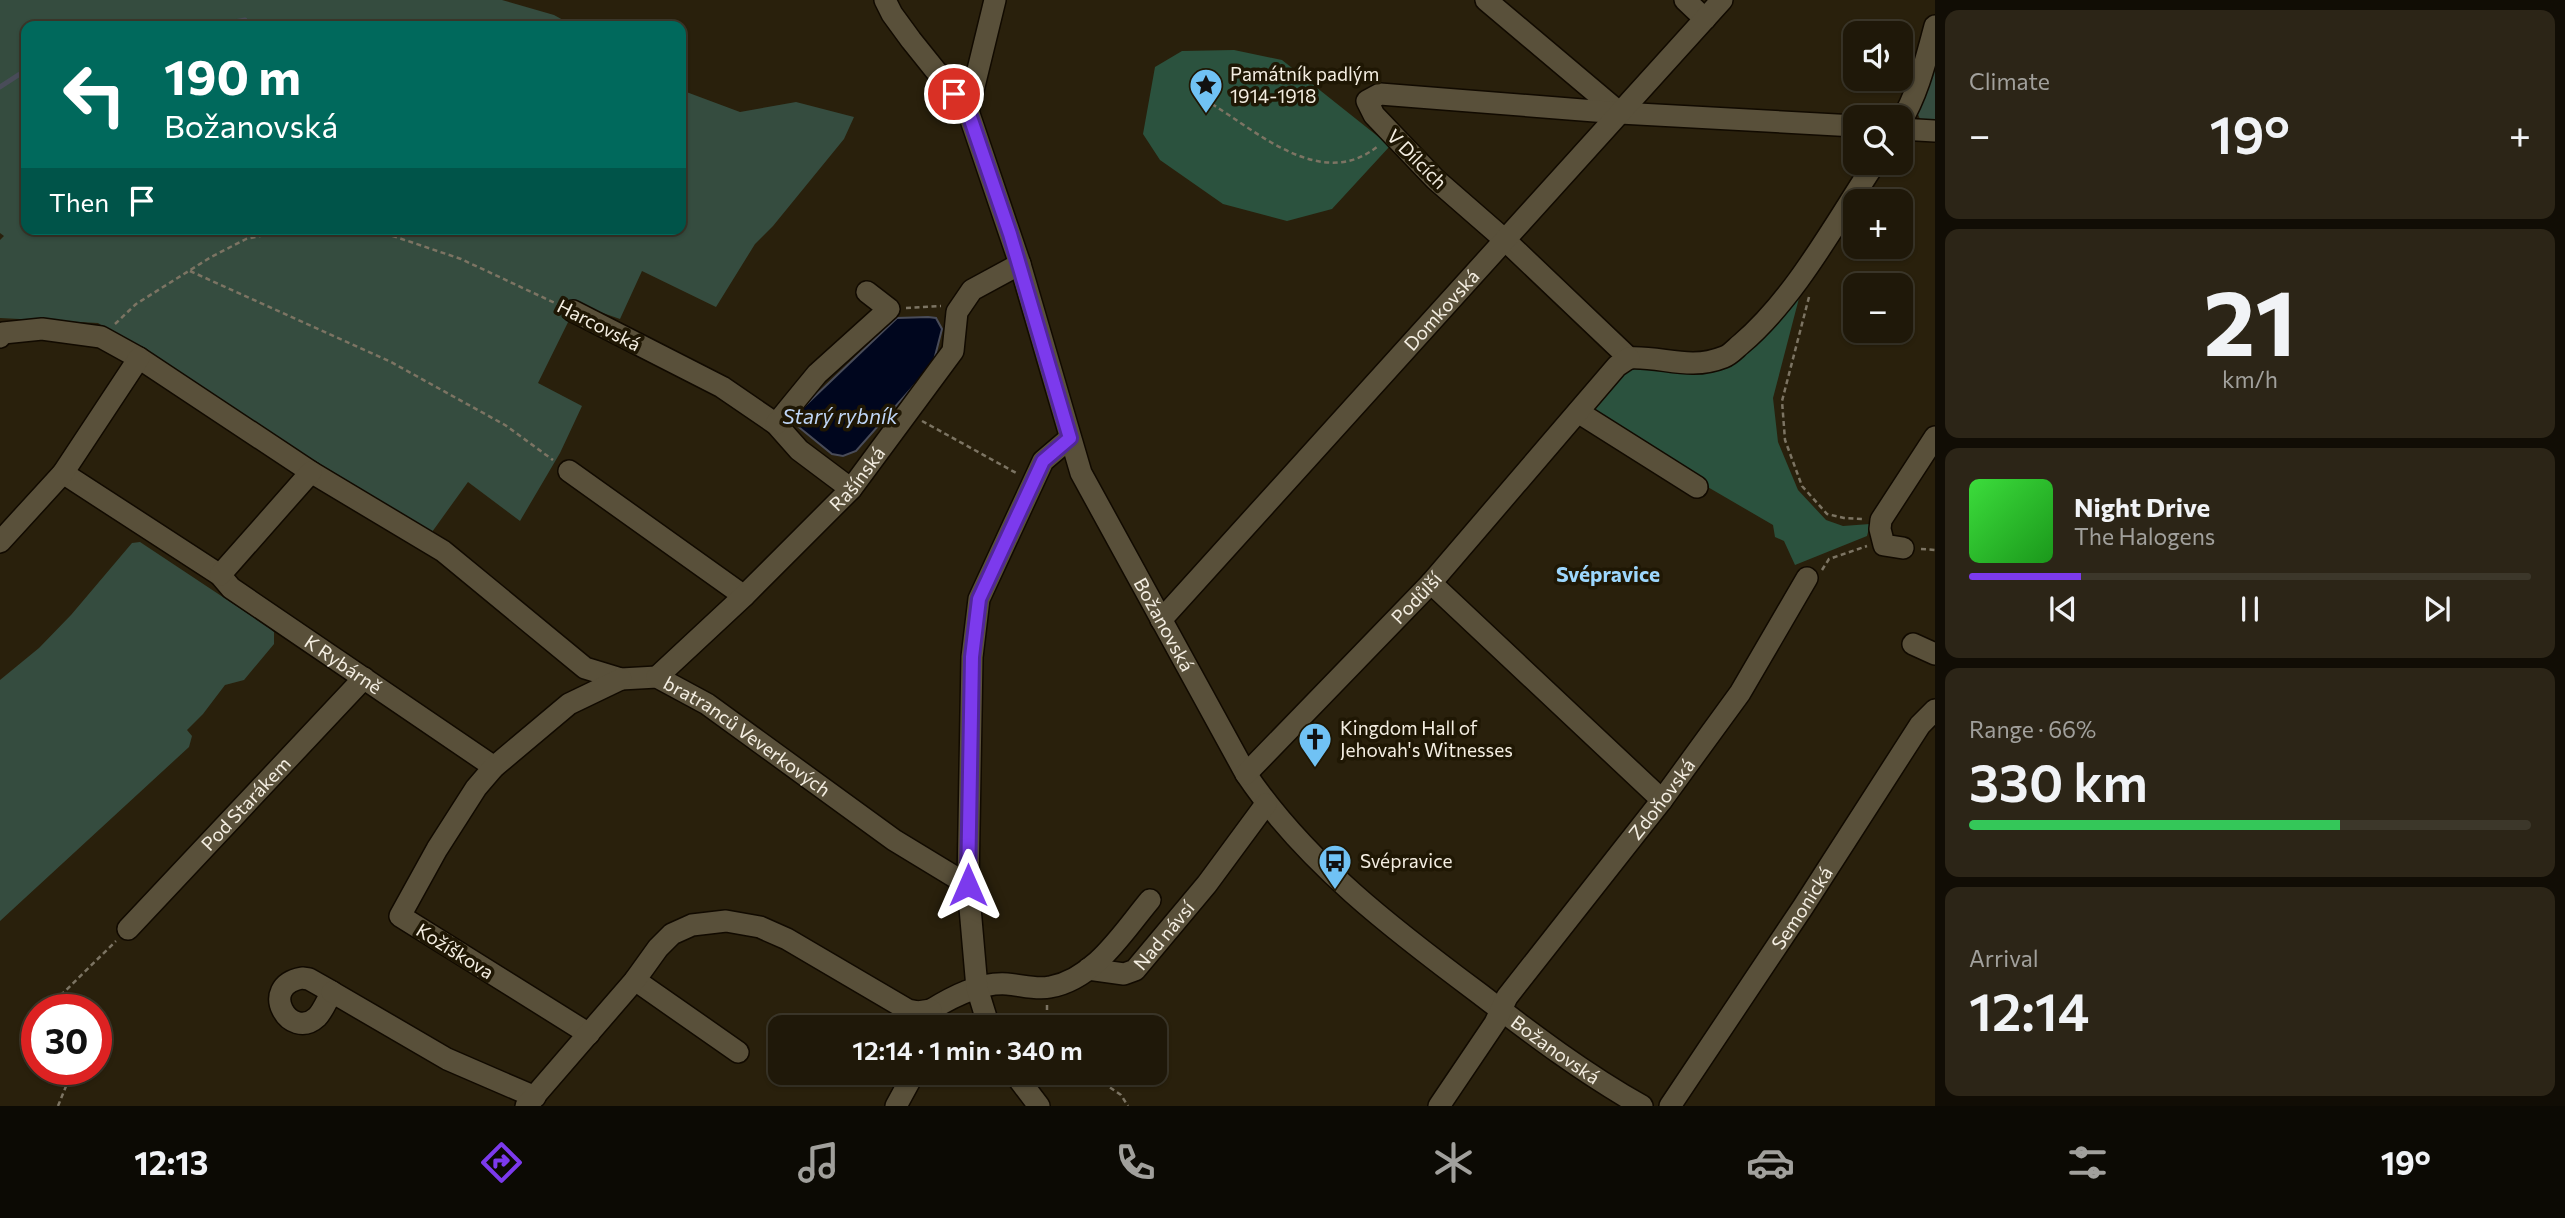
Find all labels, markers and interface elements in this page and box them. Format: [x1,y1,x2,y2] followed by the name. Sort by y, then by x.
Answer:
[1843,21,1913,343] map controls
[1843,21,1913,91] button: sound
[164,45,301,105] text: 190 m
[49,49,140,140] icon: left
[1230,62,1379,107] place label: Památník padlým 1914-1918
[924,64,984,124] pin
[1187,66,1225,115] place icon: Památník padlým 1914-1918
[1969,67,2050,95] text: Climate
[935,75,973,113] icon: arrive
[2209,101,2290,165] text: 19°
[164,105,338,145] text: Božanovská
[1843,105,1913,175] button: search
[1969,110,1991,157] text: −
[2509,110,2531,157] text: +
[1383,124,1452,193] street label: V Dílcích
[123,182,161,220] icon: arrive
[49,186,109,217] text: Then
[1843,189,1913,259] button: +
[2204,263,2296,375] text: 21
[1399,264,1484,355] street label: Domkovská
[1843,273,1913,343] button: −
[554,294,645,355] street label: Harcovská
[2222,365,2278,393] text: km/h
[782,403,898,428] water label: Starý rybník
[824,442,889,515] street label: Rašínská
[2074,491,2210,522] text: Night Drive
[2074,522,2215,550] text: The Halogens
[1556,561,1660,586] district label: Svépravice
[1386,566,1447,628] street label: Podůlší
[1130,573,1199,675] street label: Božanovská
[2044,590,2082,628] icon: previous
[2231,590,2269,628] icon: pause
[2418,590,2456,628] icon: next
[300,630,387,698] street label: K Rybárně
[660,671,835,801] street label: bratranců Veverkových
[1969,715,2096,743] text: Range · 66%
[1340,716,1513,761] place label: Kingdom Hall of Jehovah's Witnesses
[1296,720,1334,769] church icon: Kingdom Hall of Jehovah's Witnesses
[1969,749,2148,813] text: 330 km
[196,752,295,855] street label: Pod Starákem
[1623,754,1699,844] street label: Zdoňovská
[1316,842,1354,891] bus stop icon: Svépravice
[931,848,1005,922] position arrow
[1360,849,1453,872] place label: Svépravice
[1766,862,1837,954] street label: Semonická
[1128,895,1200,974] street label: Nad návsí
[412,918,498,983] street label: Kožíškova
[1969,944,2039,972] text: Arrival
[1969,978,2089,1042] text: 12:14
[21,994,112,1085] speed limit sign: 30
[1507,1010,1604,1088] street label: Božanovská
[852,1034,1083,1065] text: 12:14 · 1 min · 340 m
[477,1138,526,1187] icon: directions
[794,1138,843,1187] icon: music
[1111,1138,1160,1187] icon: phone
[1429,1138,1478,1187] icon: climate
[1746,1138,1795,1187] icon: car
[2063,1138,2112,1187] icon: filters
[134,1142,208,1182] text: 12:13
[2381,1142,2431,1182] text: 19°

